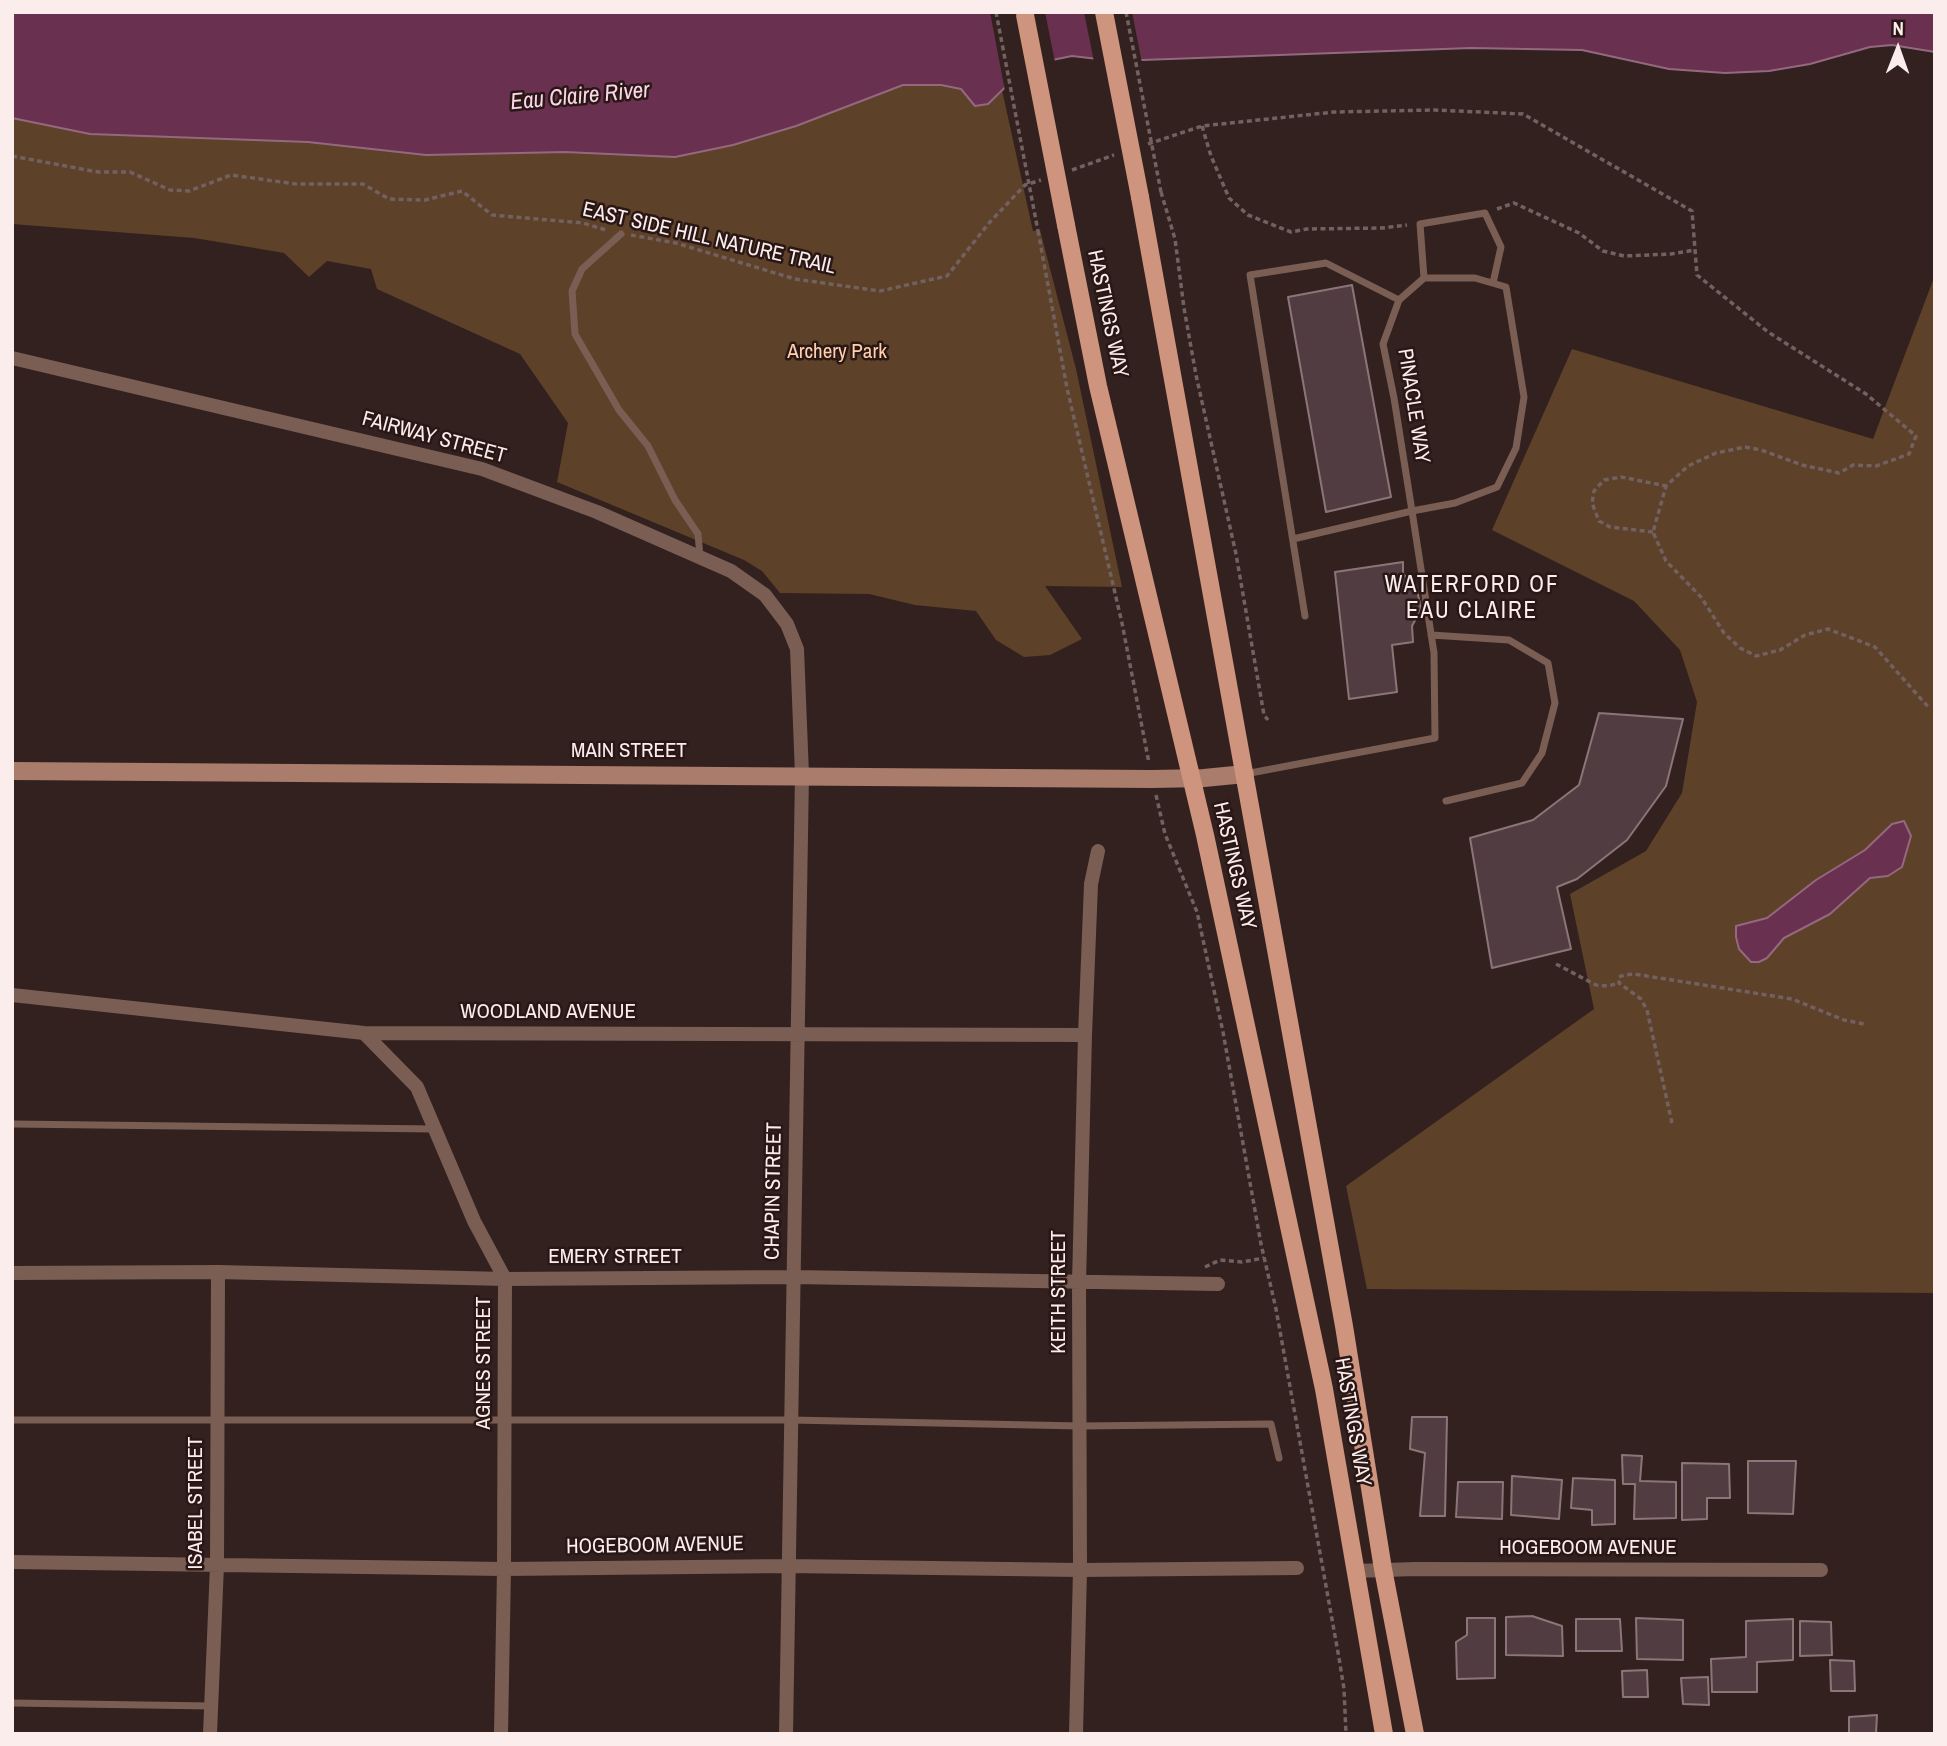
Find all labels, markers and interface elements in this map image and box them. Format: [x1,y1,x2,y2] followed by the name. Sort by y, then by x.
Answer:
[1863,14,1933,84] north arrow
[1893,15,1904,41] text: N
[509,77,651,117] water label: Eau Claire River
[580,198,838,280] street label: EAST SIDE HILL NATURE TRAIL
[1081,248,1133,380] street label: HASTINGS WAY
[787,339,887,365] park label: Archery Park
[1391,347,1435,465] street label: PINACLE WAY
[359,407,509,469] street label: FAIRWAY STREET
[1386,572,1558,626] district label: WATERFORD OF EAU CLAIRE
[571,738,687,764] street label: MAIN STREET
[1207,800,1261,932] street label: HASTINGS WAY
[460,999,636,1025] street label: WOODLAND AVENUE
[760,1122,788,1260] street label: CHAPIN STREET
[1046,1230,1072,1354] street label: KEITH STREET
[548,1244,682,1270] street label: EMERY STREET
[471,1296,497,1430] street label: AGNES STREET
[1328,1356,1376,1488] street label: HASTINGS WAY
[183,1436,209,1570] street label: ISABEL STREET
[566,1532,744,1560] street label: HOGEBOOM AVENUE
[1499,1535,1677,1561] street label: HOGEBOOM AVENUE

